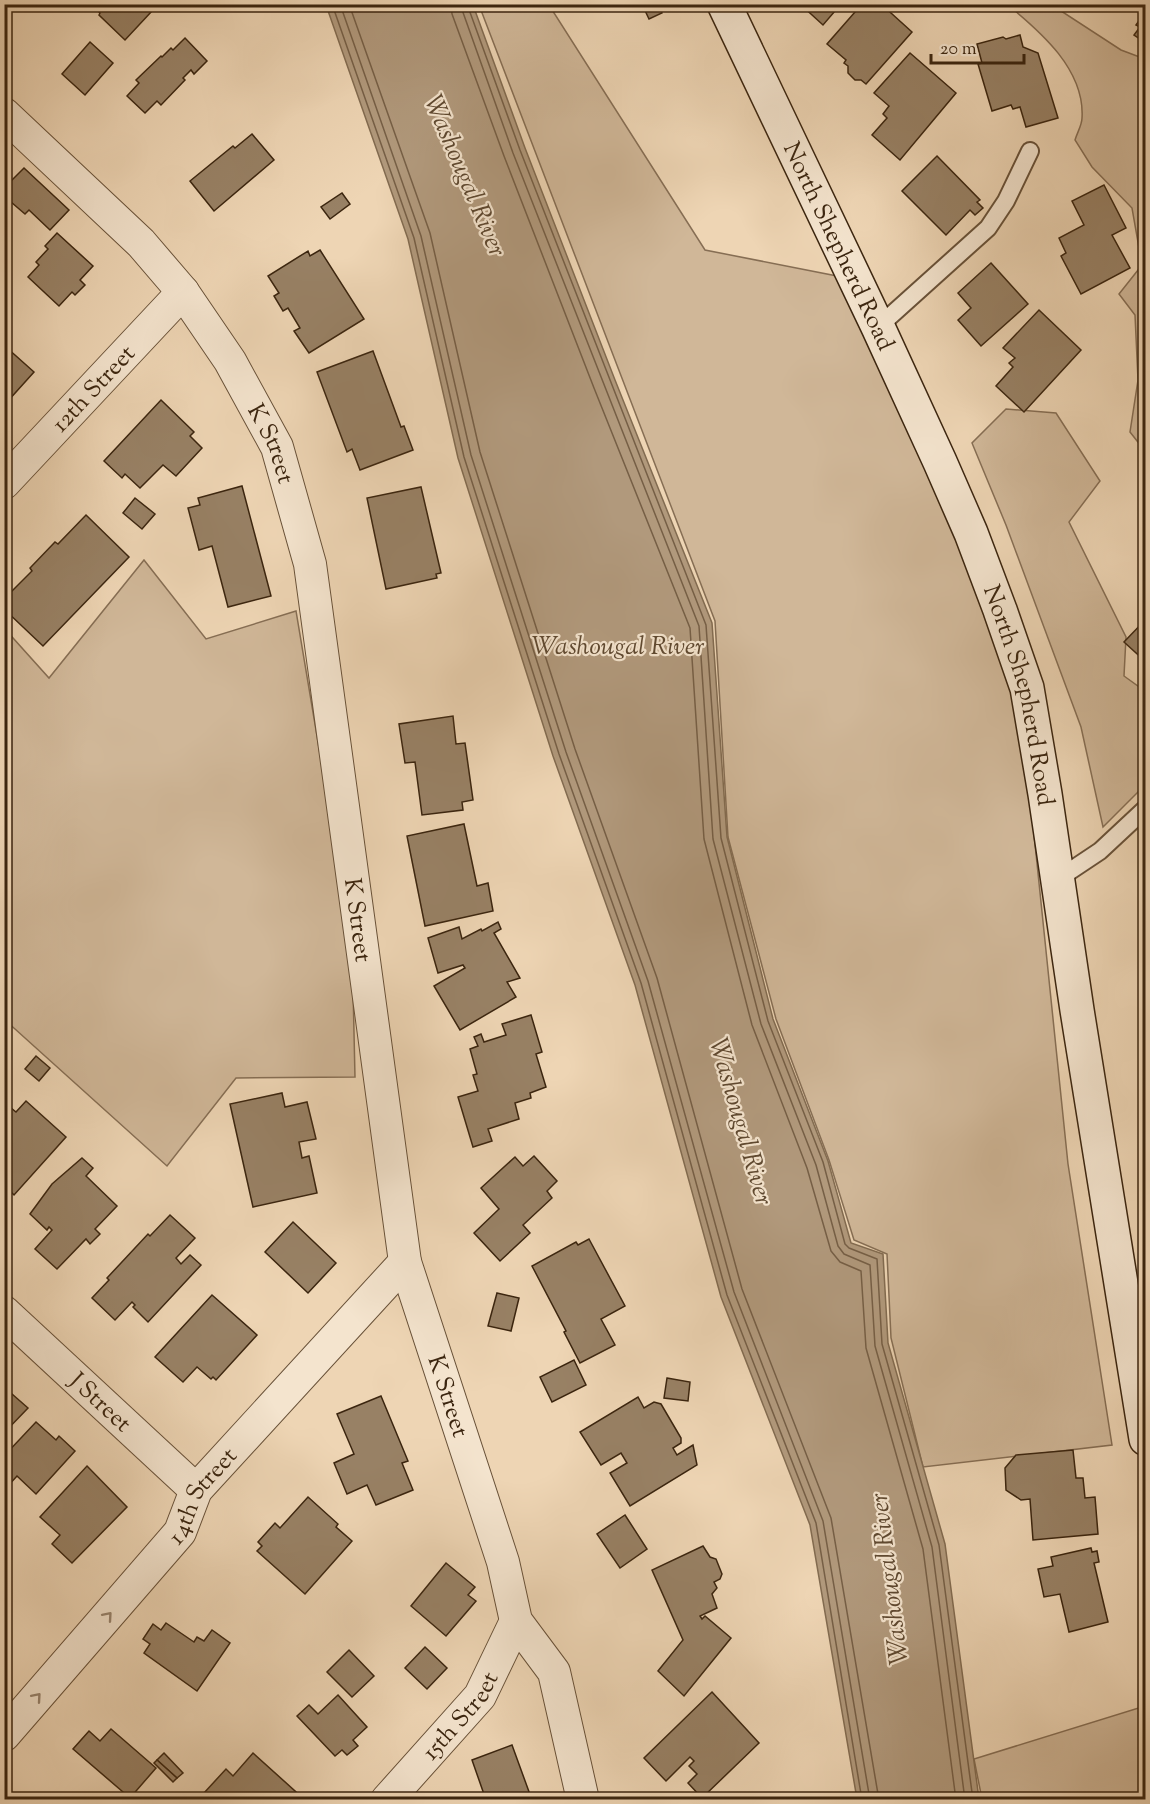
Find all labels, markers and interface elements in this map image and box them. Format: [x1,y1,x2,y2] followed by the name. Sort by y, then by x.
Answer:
[931,27,1024,65] scale bar
[940,37,977,63] text: 20 m
[413,89,515,263] water label: Washougal River
[773,137,902,357] street label: North Shepherd Road
[45,338,144,441] street label: 12th Street
[238,398,301,488] street label: K Street
[973,581,1062,809] street label: North Shepherd Road
[532,629,704,666] water label: Washougal River
[334,876,379,964] street label: K Street
[698,1034,781,1210] water label: Washougal River
[418,1351,476,1442] street label: K Street
[59,1364,138,1441] street label: J Street
[161,1441,246,1553] street label: 14th Street
[862,1491,919,1667] water label: Washougal River
[101,1612,112,1623] one-way arrow
[415,1667,508,1769] street label: 15th Street
[30,1694,41,1704] one-way arrow

